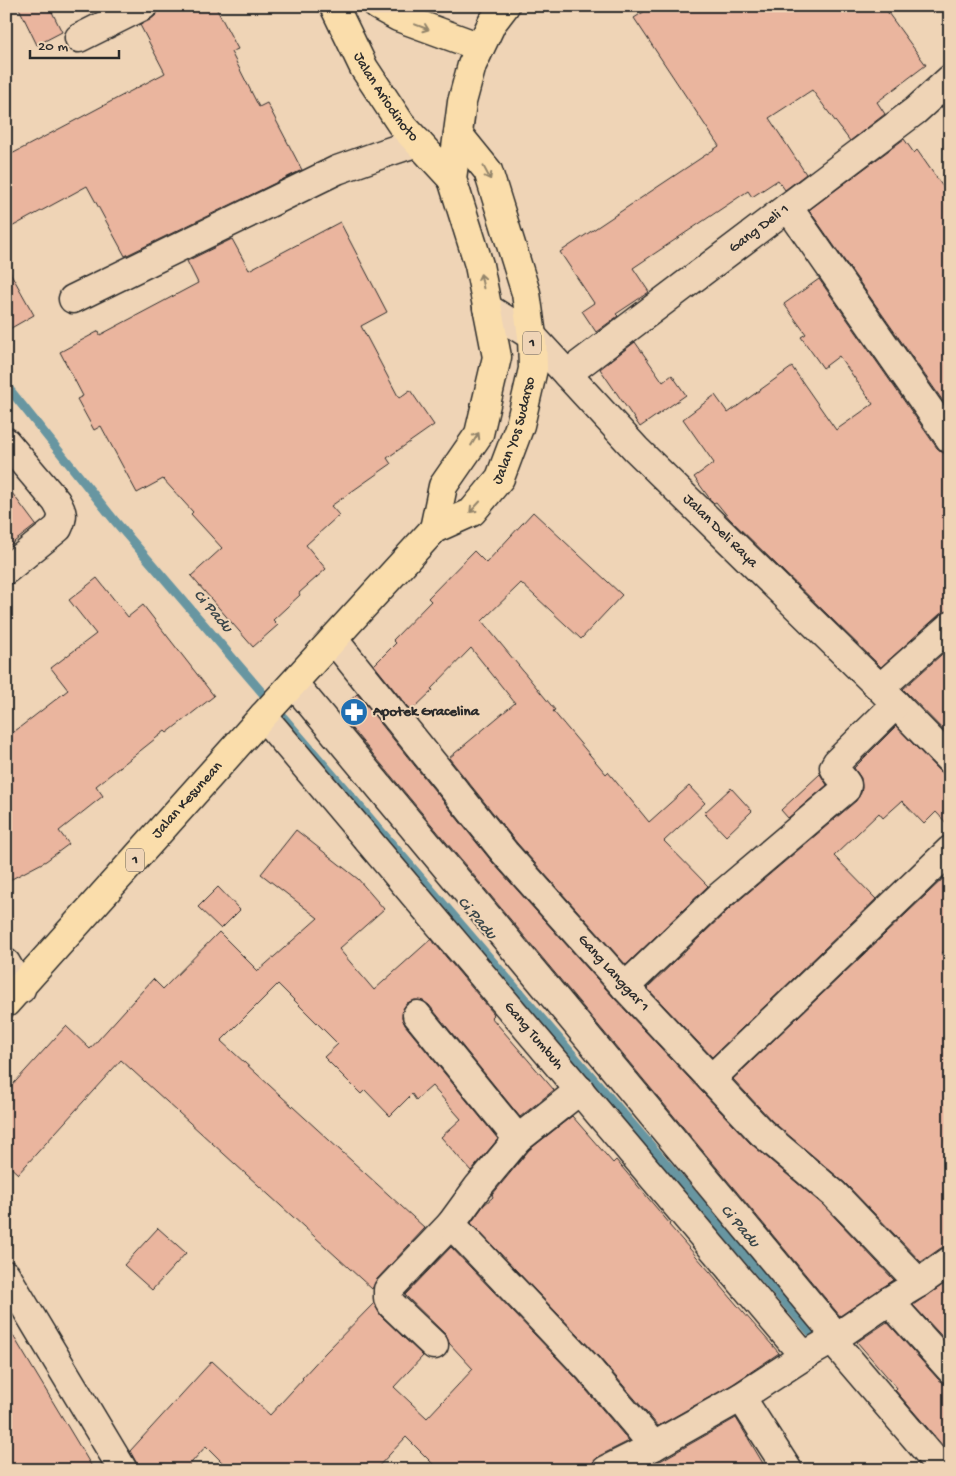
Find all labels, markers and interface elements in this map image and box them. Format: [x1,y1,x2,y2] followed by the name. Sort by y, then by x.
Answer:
[414,22,429,32] one-way arrow
[30,28,119,60] scale bar
[38,38,68,56] text: 20 m
[349,49,422,146] street label: Jalan Ariodinoto
[482,165,492,180] one-way arrow
[726,200,793,257] street label: Gang Deli 1
[477,273,486,289] one-way arrow
[523,332,541,354] road number: 1
[489,375,540,489] street label: Jalan Yos Sudarso
[471,432,481,446] one-way arrow
[679,490,762,572] street label: Jalan Deli Raya
[470,500,482,513] one-way arrow
[188,587,237,638] water label: Ci Padu
[339,697,369,727] pharmacy icon: Apotek Gracelina
[372,703,480,721] place label: Apotek Gracelina
[148,758,227,843] street label: Jalan Kesunean
[126,848,144,872] road number: 1
[452,894,501,945] water label: Ci Padu
[573,931,653,1016] street label: Gang Langgar 1
[500,998,567,1074] street label: Gang Tumbuh
[715,1202,764,1253] water label: Ci Padu

